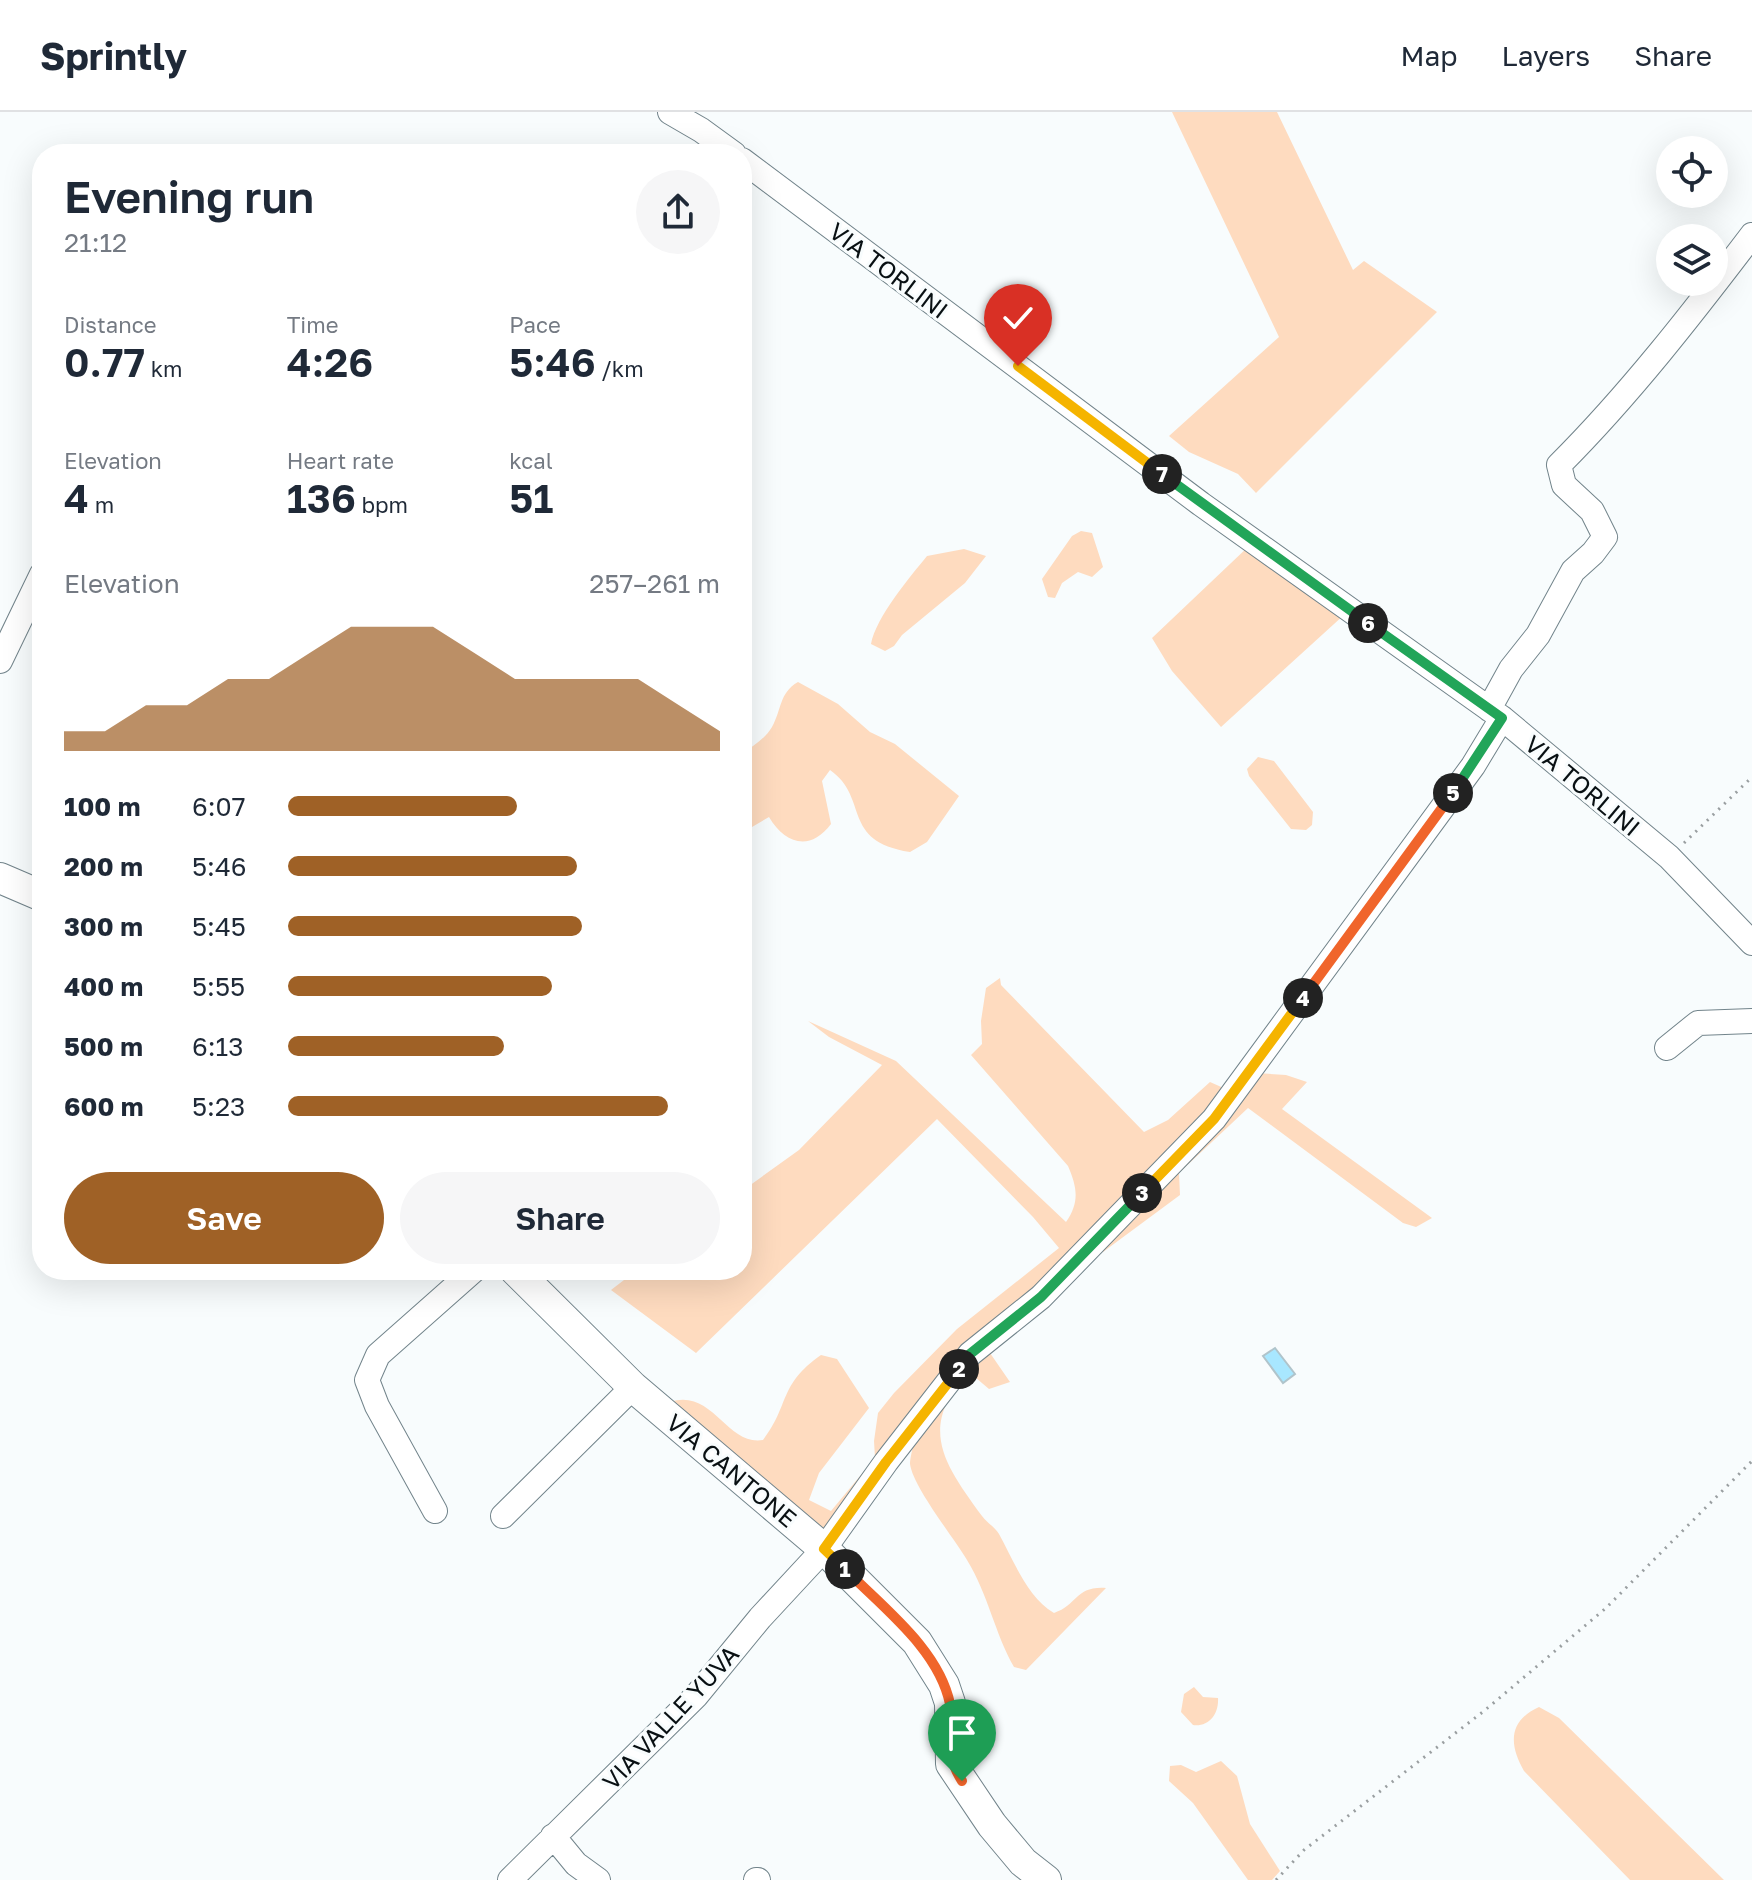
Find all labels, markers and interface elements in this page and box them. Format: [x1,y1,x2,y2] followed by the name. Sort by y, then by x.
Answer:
[40,33,187,78] text: Sprintly
[1400,39,1458,72] text: Map
[1502,39,1590,72] text: Layers
[1634,39,1712,72] text: Share
[1656,136,1728,296] map controls
[1656,136,1728,208] button: locate
[64,170,314,223] text: Evening run
[636,170,720,254] button: share
[824,216,954,324] street label: VIA TORLINI
[1656,224,1728,296] button: layers
[64,227,127,258] text: 21:12
[984,284,1052,366] pin
[996,296,1040,340] icon: check
[64,311,156,338] text: Distance
[287,311,338,338] text: Time
[509,311,561,338] text: Pace
[64,338,145,386] text: 0.77
[287,338,373,386] text: 4:26
[509,338,596,386] text: 5:46
[145,355,183,382] text: km
[596,355,644,382] text: /km
[64,447,162,474] text: Elevation
[287,447,394,474] text: Heart rate
[509,447,553,474] text: kcal
[1142,454,1182,494] pin: 7
[1156,460,1168,487] text: 7
[64,474,89,522] text: 4
[287,474,356,522] text: 136
[509,474,553,522] text: 51
[89,491,114,518] text: m
[356,491,408,518] text: bpm
[64,568,180,599] text: Elevation
[589,568,720,599] text: 257–261 m
[1348,603,1388,643] pin: 6
[1361,609,1375,636] text: 6
[1520,729,1646,841] street label: VIA TORLINI
[1433,773,1473,813] pin: 5
[1446,779,1460,806] text: 5
[64,791,140,822] text: 100 m
[192,791,245,822] text: 6:07
[64,851,143,882] text: 200 m
[192,851,246,882] text: 5:46
[64,911,143,942] text: 300 m
[192,911,246,942] text: 5:45
[64,971,143,1002] text: 400 m
[192,971,245,1002] text: 5:55
[1283,978,1323,1018] pin: 4
[1296,984,1310,1011] text: 4
[64,1031,143,1062] text: 500 m
[192,1031,243,1062] text: 6:13
[64,1091,144,1122] text: 600 m
[192,1091,245,1122] text: 5:23
[64,1172,384,1264] button: Save
[400,1172,720,1264] button: Share
[1122,1173,1162,1213] pin: 3
[1135,1179,1149,1206] text: 3
[939,1349,979,1389] pin: 2
[952,1355,966,1382] text: 2
[661,1407,803,1533] street label: VIA CANTONE
[825,1549,865,1589] pin: 1
[839,1555,851,1582] text: 1
[596,1639,744,1795] street label: VIA VALLE YUVA
[928,1699,996,1781] pin
[940,1711,984,1755] icon: arrive

